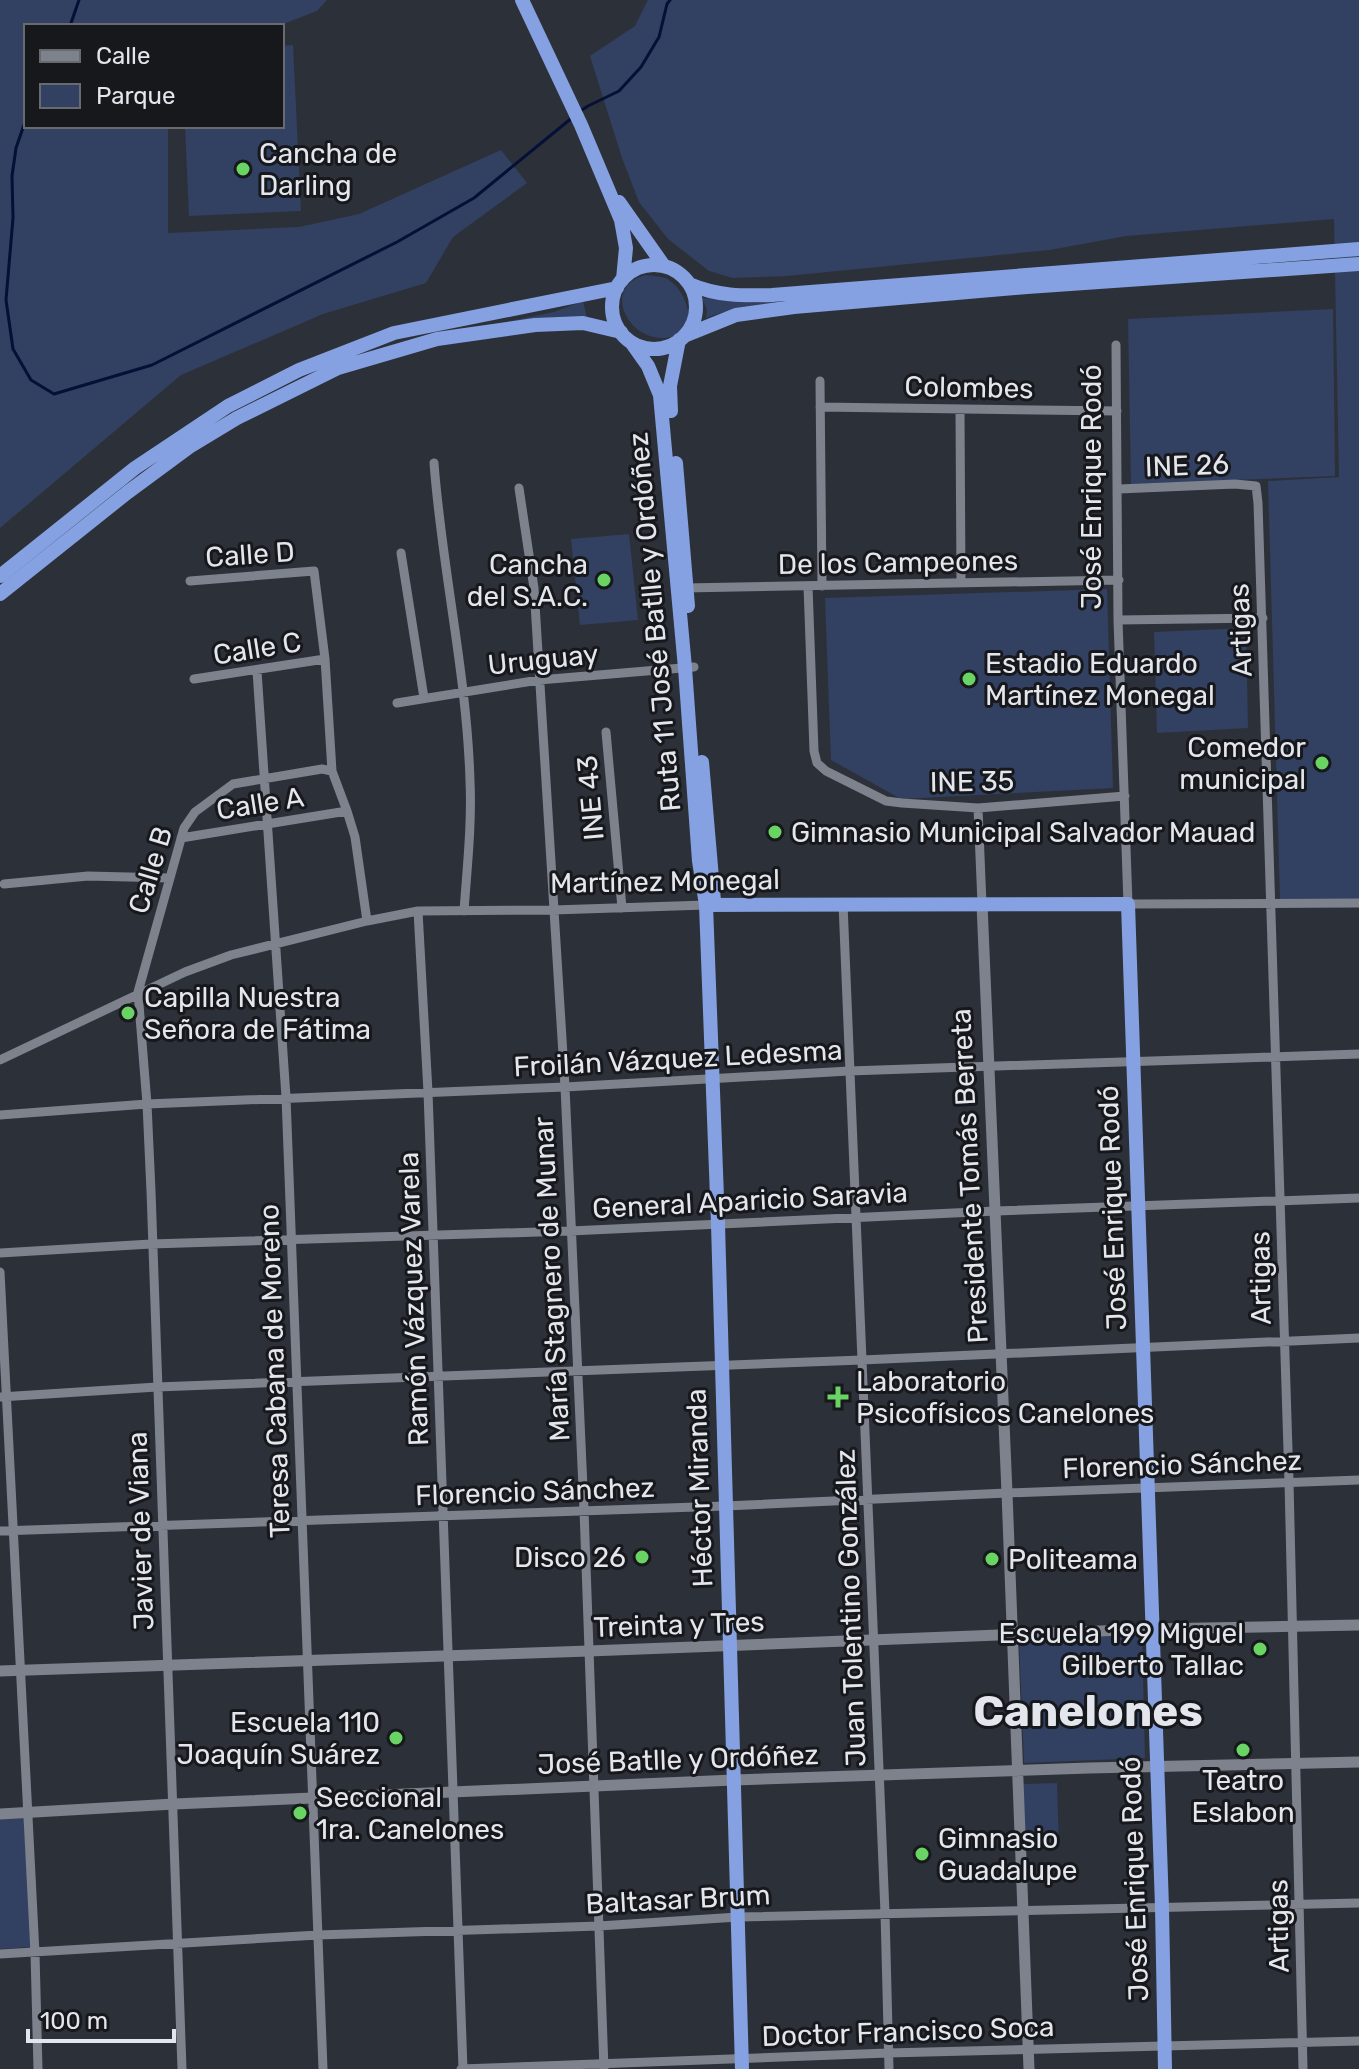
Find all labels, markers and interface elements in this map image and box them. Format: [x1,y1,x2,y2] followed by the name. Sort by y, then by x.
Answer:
[24,24,284,128] legend
[96,42,150,70] text: Calle
[96,82,175,110] text: Parque
[259,137,397,202] place label: Cancha de Darling
[234,160,252,178] marker: Cancha de Darling
[1075,364,1108,610] street label: José Enrique Rodó
[904,370,1034,405] street label: Colombes
[621,431,688,813] street label: Ruta 11 José Batlle y Ordóñez
[1144,448,1230,483] street label: INE 26
[204,535,296,574] street label: Calle D
[778,544,1018,581] street label: De los Campeones
[467,548,588,613] place label: Cancha del S.A.C.
[595,571,613,589] marker: Cancha del S.A.C.
[1222,583,1259,677] street label: Artigas
[211,625,304,672] street label: Calle C
[486,637,600,682] street label: Uruguay
[985,647,1215,712] place label: Estadio Eduardo Martínez Monegal
[960,670,978,688] marker: Estadio Eduardo Martínez Monegal
[1179,731,1306,796] place label: Comedor municipal
[570,754,611,842] street label: INE 43
[1313,754,1331,772] marker: Comedor municipal
[930,764,1014,799] street label: INE 35
[214,780,306,827] street label: Calle A
[791,816,1255,849] place label: Gimnasio Municipal Salvador Mauad
[122,823,179,918] street label: Calle B
[766,823,784,841] marker: Gimnasio Municipal Salvador Mauad
[550,863,780,900] street label: Martínez Monegal
[144,981,371,1046] place label: Capilla Nuestra Señora de Fátima
[119,1004,137,1022] marker: Capilla Nuestra Señora de Fátima
[944,1008,995,1344] street label: Presidente Tomás Berreta
[513,1033,843,1084] street label: Froilán Vázquez Ledesma
[1092,1085,1133,1331] street label: José Enrique Rodó
[526,1115,576,1442] street label: María Stagnero de Munar
[392,1151,435,1447] street label: Ramón Vázquez Varela
[591,1176,909,1225] street label: General Aparicio Saravia
[252,1204,297,1538] street label: Teresa Cabana de Moreno
[1243,1231,1278,1325] street label: Artigas
[856,1365,1154,1430] place label: Laboratorio Psicofísicos Canelones
[827,1386,849,1408] marker: Laboratorio Psicofísicos Canelones
[680,1388,719,1588] street label: Héctor Miranda
[121,1431,160,1631] street label: Javier de Viana
[1062,1444,1302,1485] street label: Florencio Sánchez
[828,1448,873,1768] street label: Juan Tolentino González
[415,1471,655,1512] street label: Florencio Sánchez
[514,1541,626,1574] place label: Disco 26
[1008,1543,1138,1576] place label: Politeama
[633,1548,651,1566] marker: Disco 26
[983,1550,1001,1568] marker: Politeama
[593,1605,765,1644] street label: Treinta y Tres
[999,1617,1244,1682] place label: Escuela 199 Miguel Gilberto Tallac
[1251,1640,1269,1658] marker: Escuela 199 Miguel Gilberto Tallac
[973,1685,1203,1737] district label: Canelones
[177,1706,380,1771] place label: Escuela 110 Joaquín Suárez
[387,1729,405,1747] marker: Escuela 110 Joaquín Suárez
[537,1738,819,1781] street label: José Batlle y Ordóñez
[1234,1741,1252,1759] marker: Teatro Eslabon
[1114,1756,1155,2002] street label: José Enrique Rodó
[1191,1764,1295,1829] place label: Teatro Eslabon
[316,1781,504,1846] place label: Seccional 1ra. Canelones
[291,1804,309,1822] marker: Seccional 1ra. Canelones
[938,1822,1078,1887] place label: Gimnasio Guadalupe
[913,1845,931,1863] marker: Gimnasio Guadalupe
[585,1878,771,1921] street label: Baltasar Brum
[1261,1879,1296,1973] street label: Artigas
[28,1993,174,2043] scale bar
[40,2007,108,2035] text: 100 m
[761,2010,1055,2053] street label: Doctor Francisco Soca

